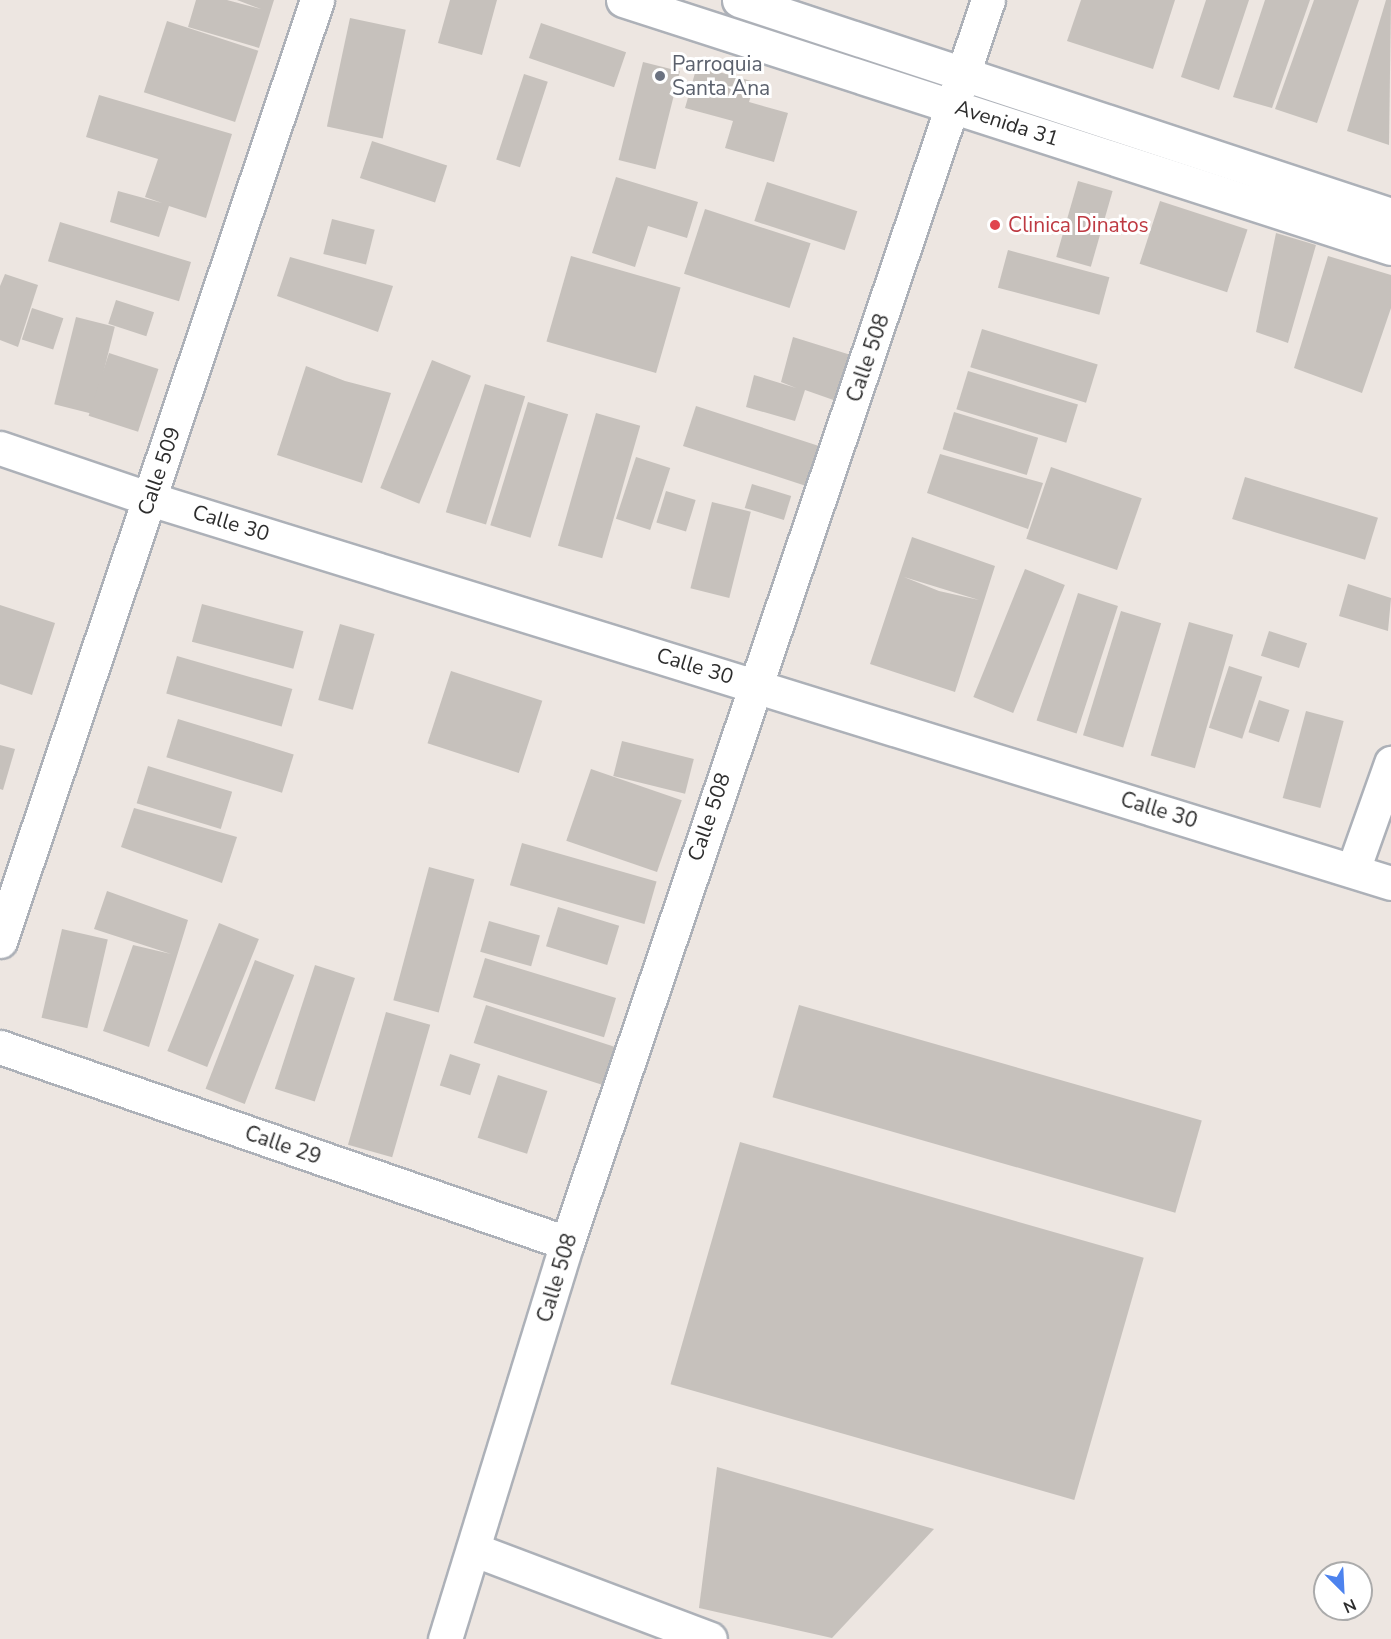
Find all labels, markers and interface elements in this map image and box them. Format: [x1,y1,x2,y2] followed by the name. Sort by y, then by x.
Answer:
[672,51,770,101] place label: Parroquia Santa Ana
[653,69,667,83] marker: Parroquia Santa Ana
[952,94,1062,152] street label: Avenida 31
[1008,212,1149,238] place label: Clinica Dinatos
[986,216,1004,234] marker: Clinica Dinatos
[841,311,895,405] street label: Calle 508
[132,424,186,518] street label: Calle 509
[190,499,272,547] street label: Calle 30
[654,642,736,690] street label: Calle 30
[682,770,736,864] street label: Calle 508
[1118,786,1200,834] street label: Calle 30
[242,1120,324,1170] street label: Calle 29
[532,1231,582,1325] street label: Calle 508
[1313,1561,1373,1621] north arrow
[1340,1593,1359,1618] text: N

